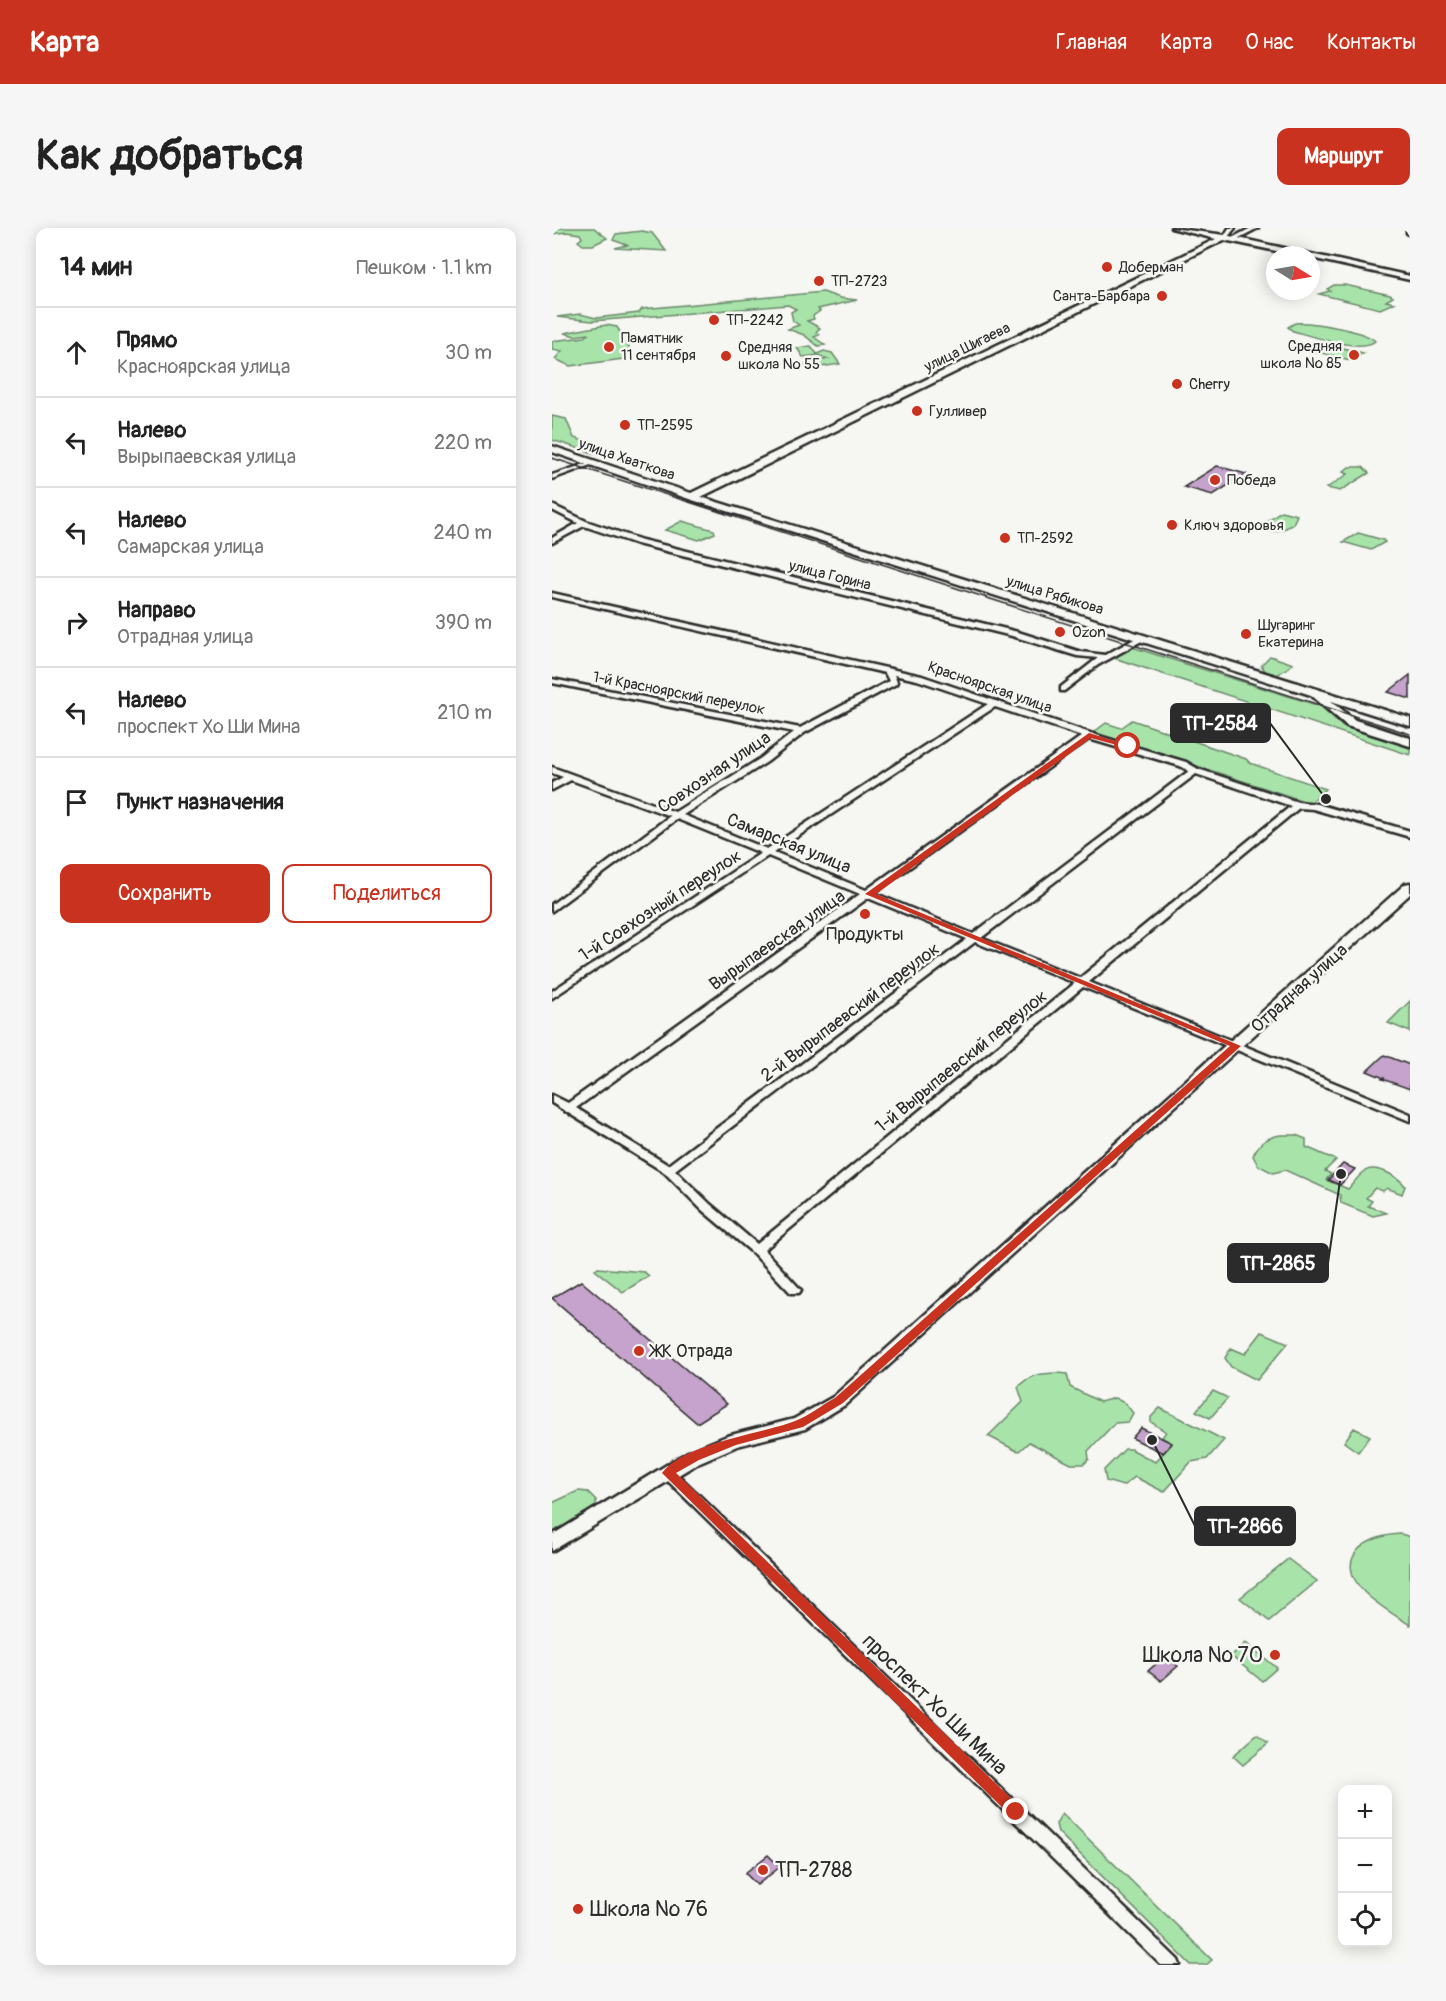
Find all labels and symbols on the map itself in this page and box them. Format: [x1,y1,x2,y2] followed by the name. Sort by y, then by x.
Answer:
[1266,246,1320,300] north arrow
[1118,258,1184,277] place label: Доберман
[1100,260,1114,274] marker: Доберман
[831,272,887,291] place label: ТП-2723
[812,274,826,288] marker: ТП-2723
[1053,287,1150,306] place label: Санта-Барбара
[1155,289,1169,303] marker: Санта-Барбара
[726,311,784,330] place label: ТП-2242
[707,313,721,327] marker: ТП-2242
[920,318,1013,377] street label: улица Шигаева
[621,329,696,365] place label: Памятник 11 сентября
[1260,337,1342,373] place label: Средняя школа № 85
[738,338,820,374] place label: Средняя школа № 55
[602,340,616,354] marker: Памятник 11 сентября
[1347,348,1361,362] marker: Средняя школа № 85
[719,349,733,363] marker: Средняя школа № 55
[1189,375,1230,394] place label: Cherry
[1170,377,1184,391] marker: Cherry
[929,402,987,421] place label: Гулливер
[910,404,924,418] marker: Гулливер
[637,416,693,435] place label: ТП-2595
[618,418,632,432] marker: ТП-2595
[575,434,678,485] street label: улица Хваткова
[1227,471,1276,490] place label: Победа
[1208,473,1222,487] marker: Победа
[1184,516,1284,535] place label: Ключ здоровья
[1165,518,1179,532] marker: Ключ здоровья
[1017,529,1073,548] place label: ТП-2592
[998,531,1012,545] marker: ТП-2592
[786,556,873,595] street label: улица Горина
[1003,571,1106,619] street label: улица Рябикова
[1258,616,1324,652] place label: Шугаринг Екатерина
[1072,623,1106,642] place label: Ozon
[1053,625,1067,639] marker: Ozon
[1239,627,1253,641] marker: Шугаринг Екатерина
[925,657,1054,718] street label: Красноярская улица
[591,667,767,720] street label: 1-й Красноярский переулок
[1171,704,1270,742] callout: ТП-2584
[1181,711,1258,736] text: ТП-2584
[653,726,775,819] street label: Совхозная улица
[1114,732,1140,758] route start
[723,808,854,879] street label: Самарская улица
[575,844,746,966] street label: 1-й Совхозный переулок
[705,885,850,996] street label: Вырыпаевская улица
[858,907,872,921] marker: Продукты
[826,923,904,946] place label: Продукты
[756,938,944,1087] street label: 2-й Вырыпаевский переулок
[1246,939,1353,1038] street label: Отрадная улица
[871,985,1052,1138] street label: 1-й Вырыпаевский переулок
[1228,1244,1328,1282] callout: ТП-2865
[1239,1251,1316,1276] text: ТП-2865
[648,1340,733,1363] place label: ЖК Отрада
[632,1344,646,1358] marker: ЖК Отрада
[1195,1507,1295,1545] callout: ТП-2866
[1206,1514,1283,1539] text: ТП-2866
[856,1628,1013,1781] street label: проспект Хо Ши Мина
[1143,1642,1263,1669] place label: Школа № 70
[1268,1648,1282,1662] marker: Школа № 70
[1002,1798,1028,1824] route end
[775,1857,852,1884] place label: ТП-2788
[756,1863,770,1877] marker: ТП-2788
[590,1896,708,1923] place label: Школа № 76
[571,1902,585,1916] marker: Школа № 76

